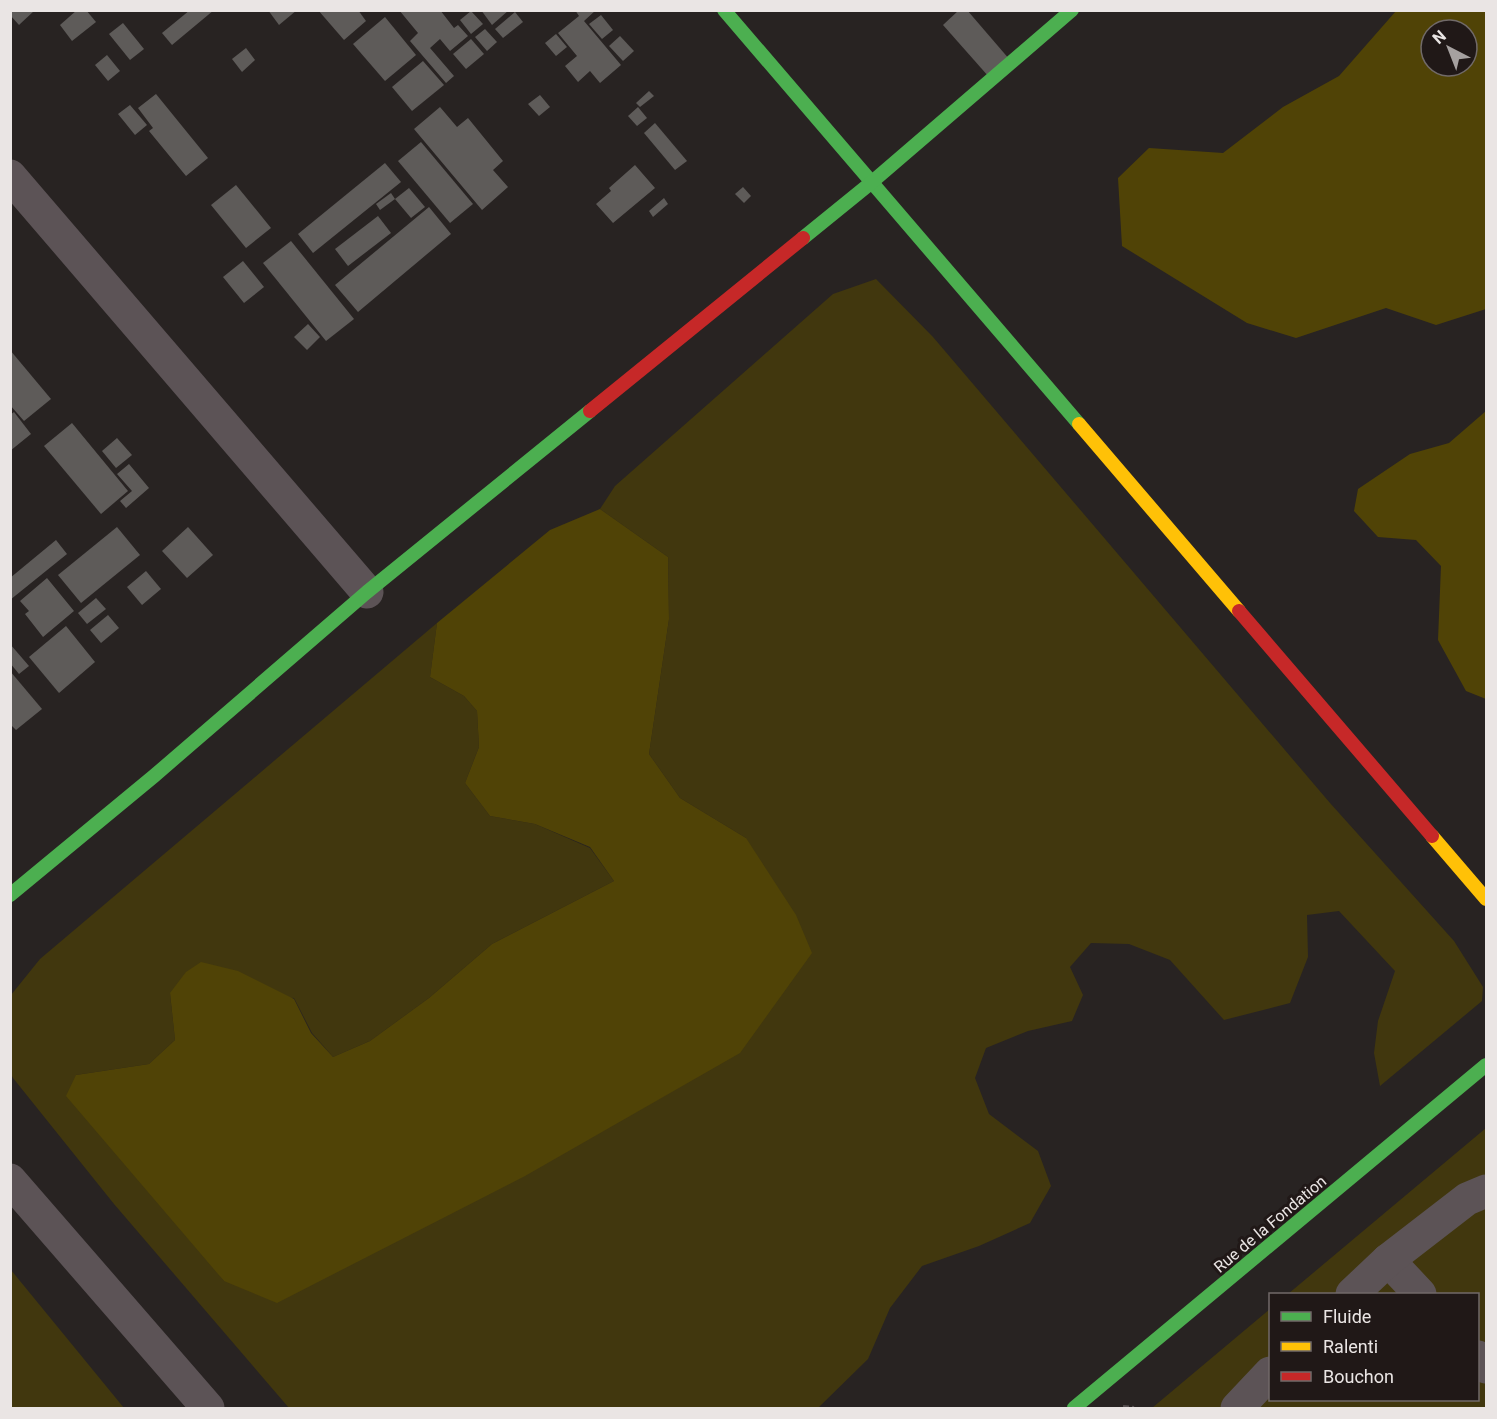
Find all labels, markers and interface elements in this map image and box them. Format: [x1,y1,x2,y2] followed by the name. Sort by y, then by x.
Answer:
[1419,18,1479,78] north arrow
[1429,26,1450,48] text: N
[1210,1172,1330,1276] street label: Rue de la Fondation
[1269,1293,1479,1401] legend
[1323,1306,1371,1327] text: Fluide
[1323,1336,1378,1357] text: Ralenti
[1323,1366,1394,1387] text: Bouchon

